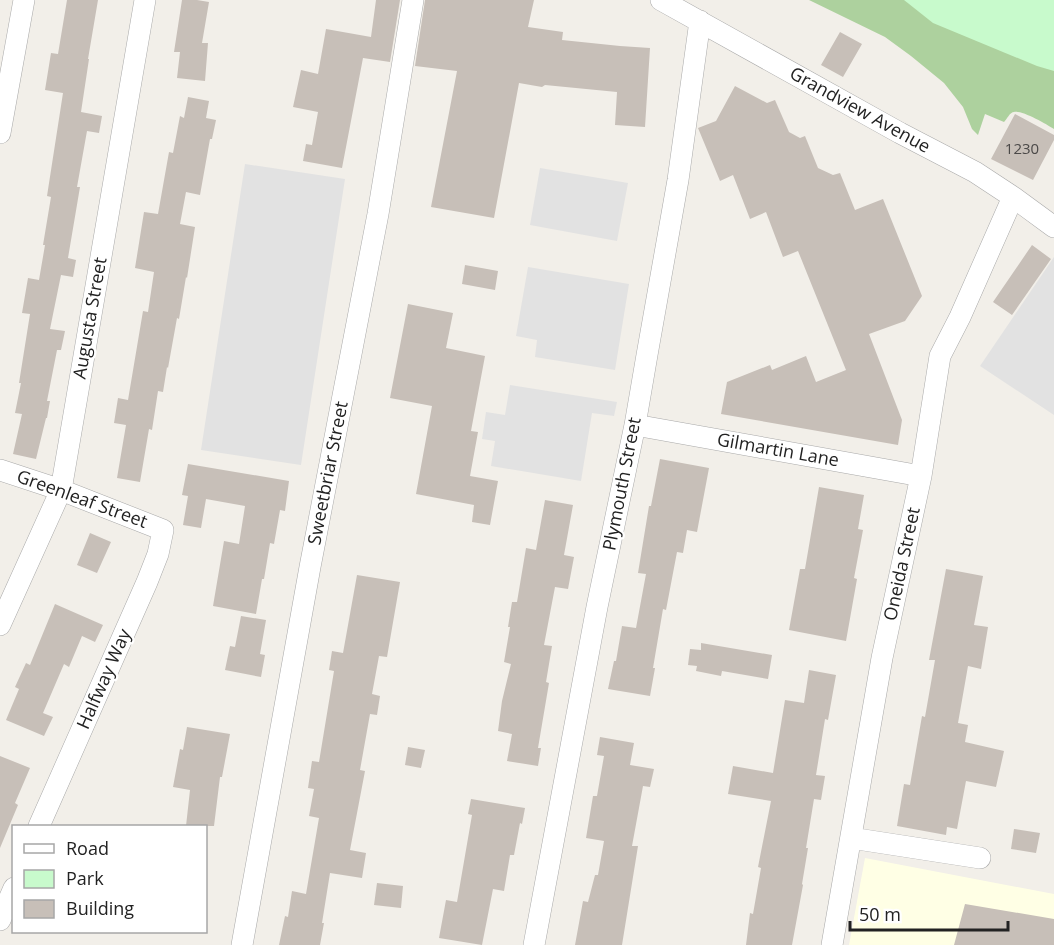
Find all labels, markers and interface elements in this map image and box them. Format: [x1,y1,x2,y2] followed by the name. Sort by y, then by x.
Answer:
[786,60,935,158] street label: Grandview Avenue
[1005,138,1039,158] house number: 1230
[67,255,112,381] street label: Augusta Street
[301,399,353,547] street label: Sweetbriar Street
[596,415,646,553] street label: Plymouth Street
[715,426,841,472] street label: Gilmartin Lane
[14,463,151,533] street label: Greenleaf Street
[877,505,925,623] street label: Oneida Street
[70,624,136,732] street label: Halfway Way
[12,825,207,933] legend
[66,836,109,860] text: Road
[66,866,104,890] text: Park
[850,894,1008,932] scale bar
[66,896,134,920] text: Building
[859,902,901,926] text: 50 m

